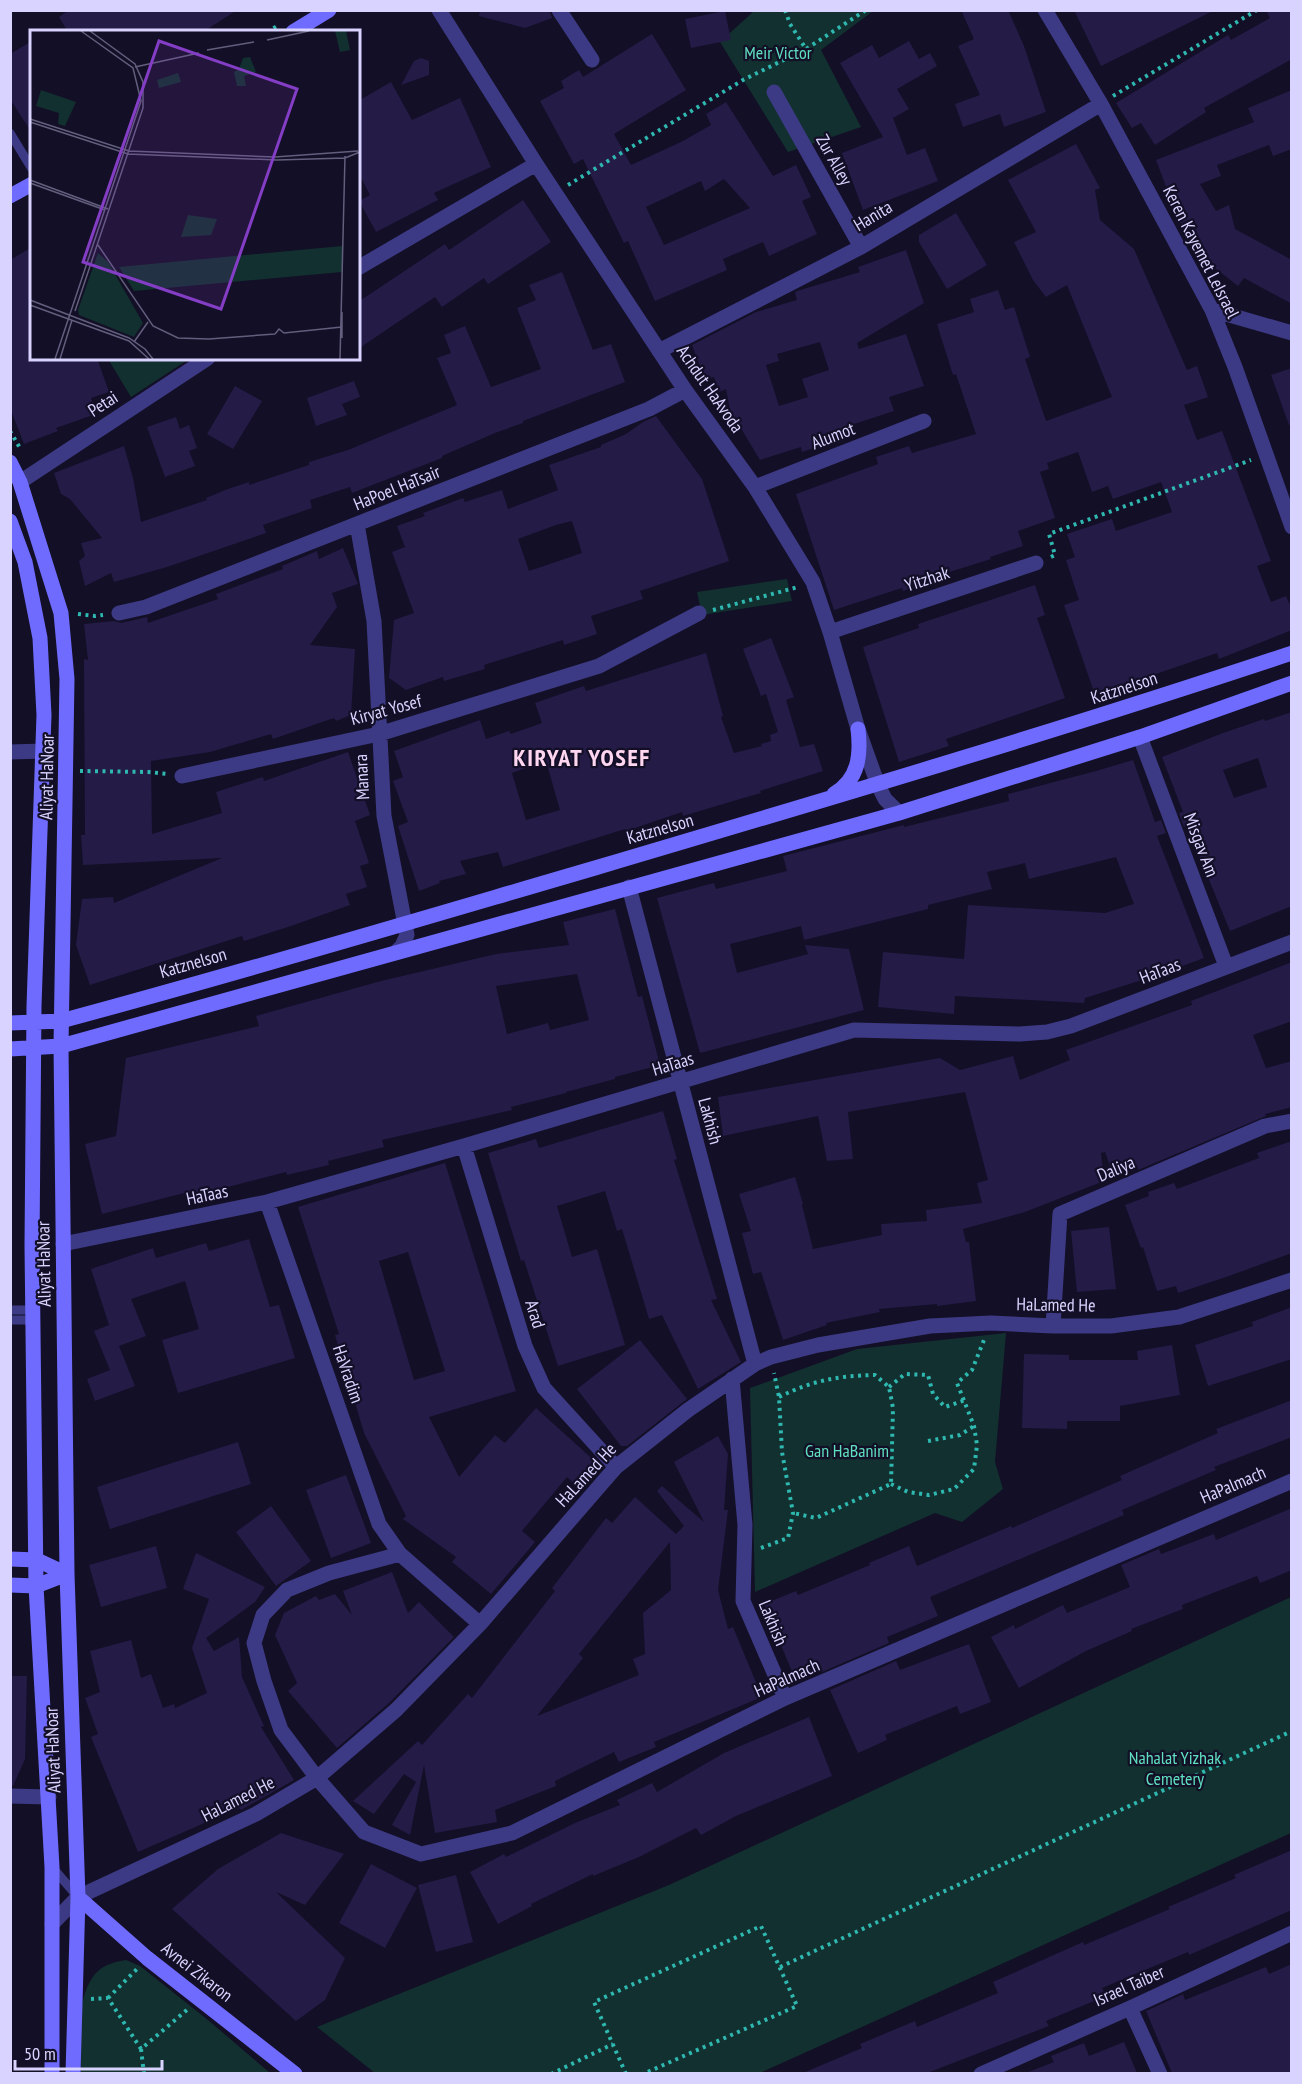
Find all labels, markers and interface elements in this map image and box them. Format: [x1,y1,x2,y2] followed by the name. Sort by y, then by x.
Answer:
[30,30,360,360] inset map
[744,41,812,64] park label: Meir Victor
[811,130,858,189] street label: Zur Alley
[1158,182,1245,323] street label: Keren Kayemet LeIsrael
[849,195,896,236] street label: Hanita
[672,341,749,437] street label: Achdut HaAvoda
[83,385,122,422] street label: Petai
[808,417,858,454] street label: Alumot
[350,460,444,515] street label: HaPoel HaTsair
[902,561,952,597] street label: Yitzhak
[1088,666,1160,709] street label: Katznelson
[348,689,425,730] street label: Kiryat Yosef
[34,734,59,820] street label: Aliyat HaNoar
[513,742,651,773] district label: KIRYAT YOSEF
[349,754,374,801] street label: Manara
[624,808,696,849] street label: Katznelson
[1179,810,1224,880] street label: Misgav Am
[157,942,229,983] street label: Katznelson
[1136,952,1184,989] street label: HaTaas
[649,1046,696,1081] street label: HaTaas
[693,1095,728,1147] street label: Lakhish
[1093,1150,1138,1187] street label: Daliya
[184,1179,230,1210] street label: HaTaas
[31,1221,56,1307] street label: Aliyat HaNoar
[1016,1292,1096,1317] street label: HaLamed He
[520,1297,551,1331] street label: Arad
[328,1342,369,1406] street label: HaVradim
[550,1438,621,1511] street label: HaLamed He
[805,1439,889,1462] park label: Gan HaBanim
[1196,1460,1269,1509] street label: HaPalmach
[754,1597,793,1649] street label: Lakhish
[751,1653,823,1702] street label: HaPalmach
[40,1707,65,1793] street label: Aliyat HaNoar
[1129,1746,1221,1790] park label: Nahalat Yizhak Cemetery
[197,1770,278,1827] street label: HaLamed He
[157,1937,238,2007] street label: Avnei Zikaron
[1090,1960,1168,2011] street label: Israel Taiber
[15,2033,162,2071] scale bar
[24,2042,56,2065] text: 50 m

